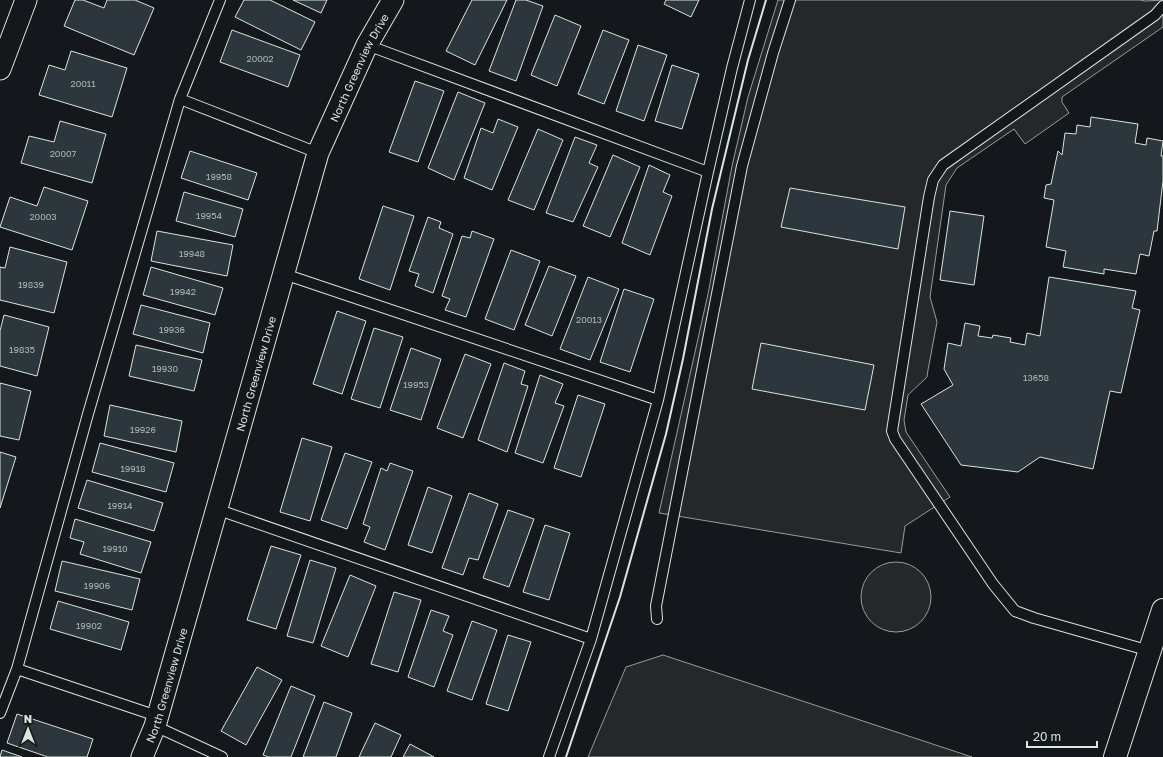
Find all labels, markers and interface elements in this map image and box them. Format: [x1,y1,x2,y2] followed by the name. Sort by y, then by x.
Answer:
[327,11,390,124] street label: North Greenview Drive
[246,53,274,64] house number: 20002
[70,78,96,89] house number: 20011
[50,148,77,159] house number: 20007
[206,171,232,182] house number: 19958
[196,210,222,221] house number: 19954
[29,211,57,222] house number: 20003
[179,248,205,259] house number: 19948
[18,279,44,290] house number: 19839
[170,286,196,297] house number: 19942
[576,314,602,325] house number: 20013
[233,315,278,433] street label: North Greenview Drive
[159,324,185,335] house number: 19936
[9,344,35,355] house number: 19835
[152,363,178,374] house number: 19930
[1023,372,1049,383] house number: 13658
[403,379,429,390] house number: 19953
[130,424,156,435] house number: 19926
[120,463,146,474] house number: 19918
[107,500,133,511] house number: 19914
[102,543,128,554] house number: 19910
[84,580,110,591] house number: 19906
[76,620,102,631] house number: 19902
[142,626,189,744] street label: North Greenview Drive
[8,709,48,749] north arrow
[24,712,32,725] text: N
[1027,723,1097,749] scale bar
[1033,729,1061,744] text: 20 m

